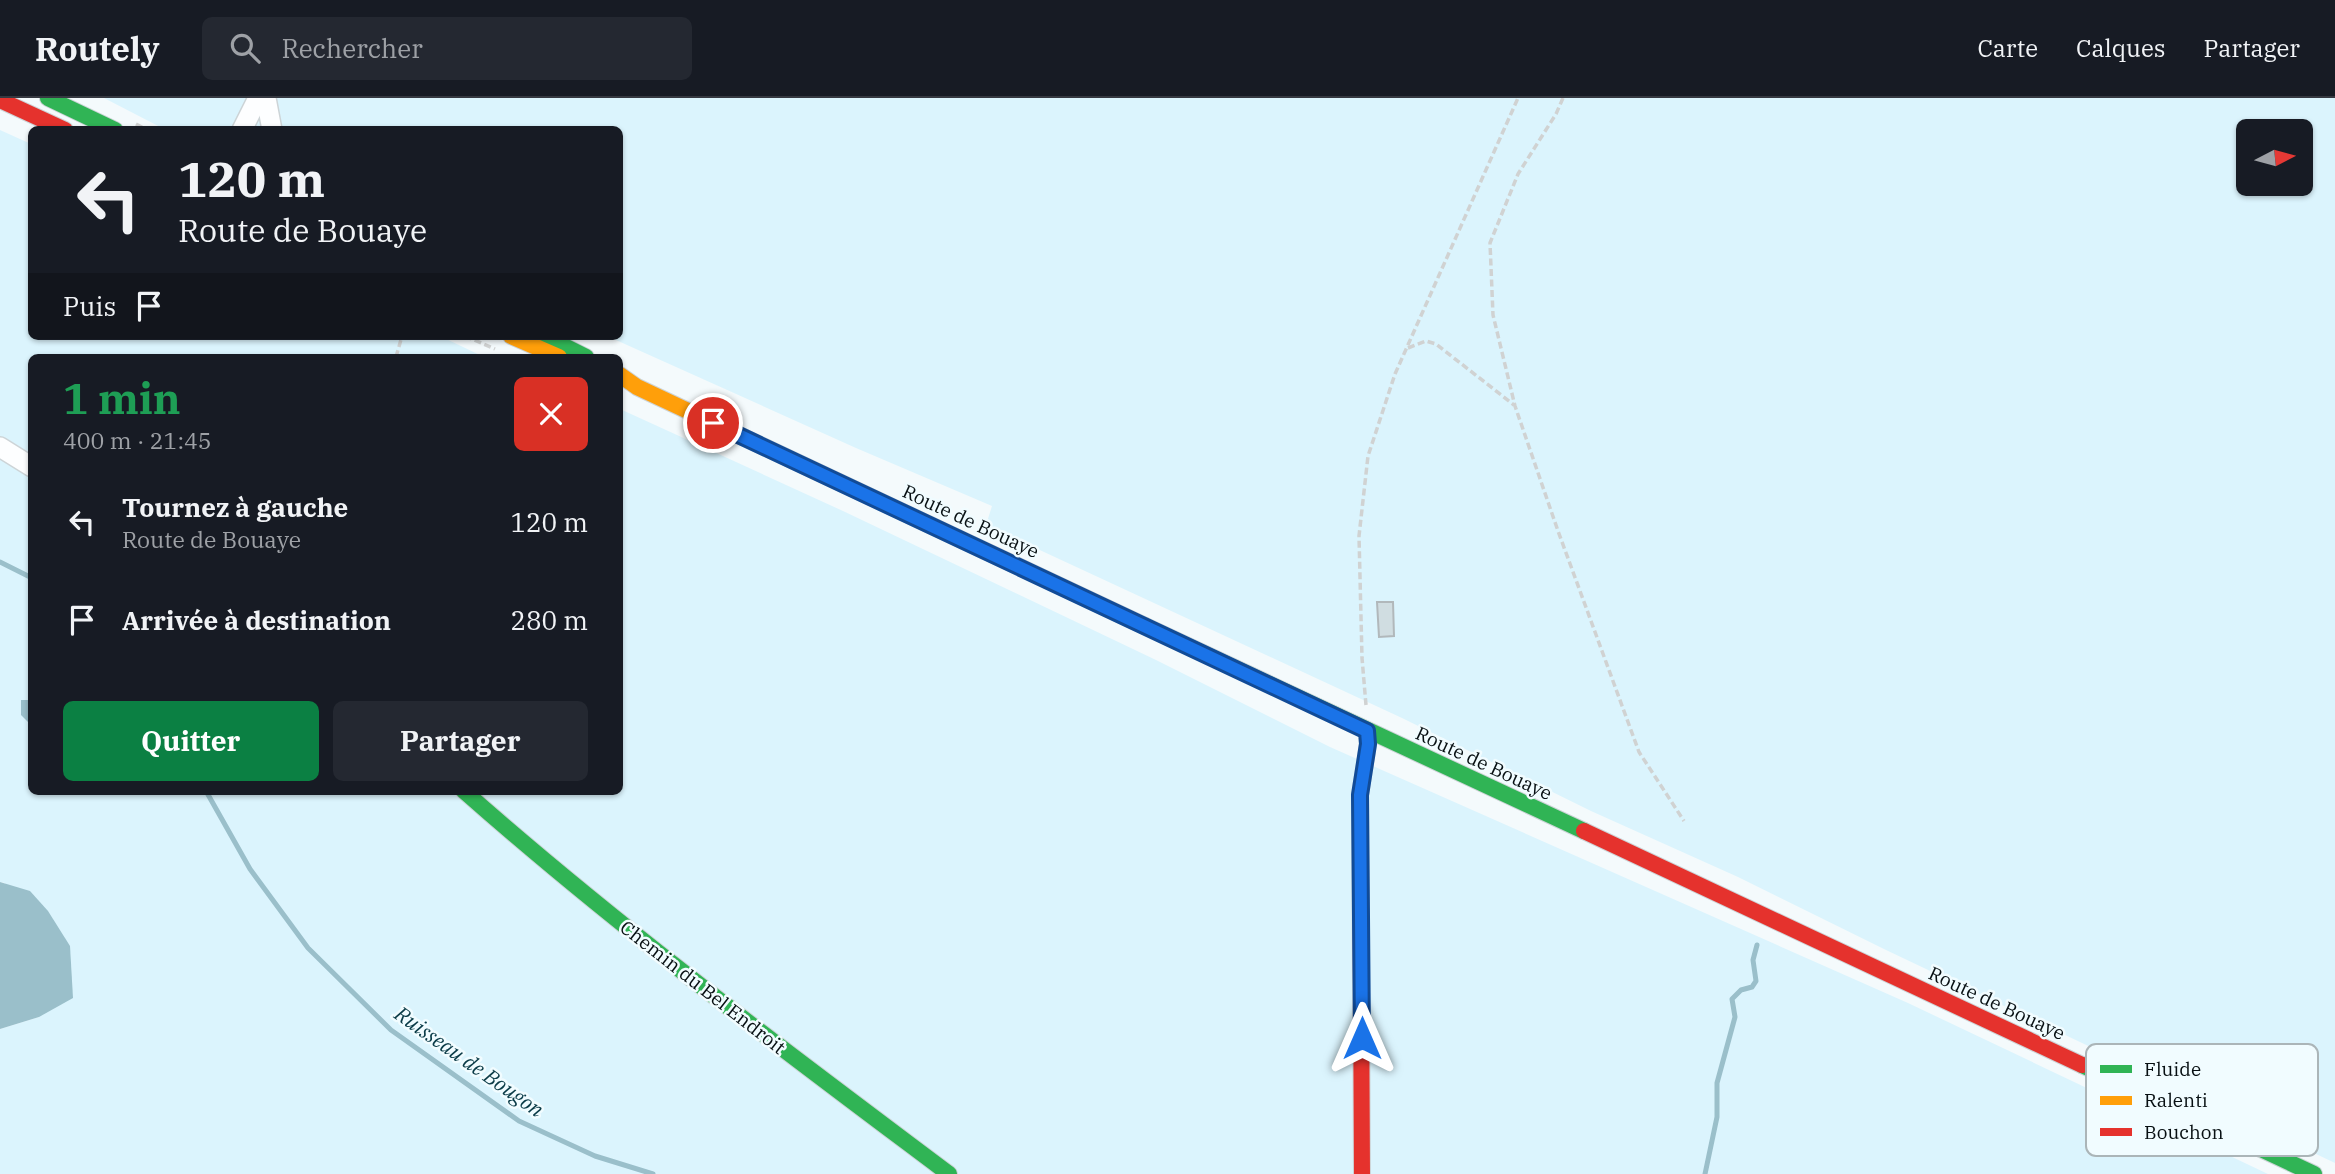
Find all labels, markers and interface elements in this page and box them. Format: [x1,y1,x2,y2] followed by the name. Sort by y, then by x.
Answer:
[202,17,692,80] search box
[35,27,160,70] text: Routely
[226,29,264,67] icon: search
[282,31,423,65] text: Rechercher
[1977,32,2038,64] text: Carte
[2076,32,2166,64] text: Calques
[2204,32,2300,64] text: Partager
[2236,119,2314,196] north arrow
[2236,119,2313,196] map controls
[178,147,325,210] text: 120 m
[63,154,154,245] icon: left
[178,209,427,251] text: Route de Bouaye
[130,287,168,325] icon: arrive
[63,289,116,323] text: Puis
[63,371,181,426] text: 1 min
[514,377,588,451] button: close
[683,393,743,453] pin
[694,404,732,442] icon: arrive
[63,425,212,455] text: 400 m · 21:45
[899,479,1043,563] street label: Route de Bouaye
[122,490,348,524] text: Tournez à gauche
[63,503,101,541] icon: left
[510,505,588,539] text: 120 m
[122,524,301,554] text: Route de Bouaye
[63,601,101,639] icon: arrive
[122,603,391,637] text: Arrivée à destination
[510,603,588,637] text: 280 m
[63,701,319,781] button: Quitter
[333,701,588,781] button: Partager
[1412,721,1556,805] street label: Route de Bouaye
[615,915,791,1059] street label: Chemin du Bel Endroit
[1925,961,2069,1045] street label: Route de Bouaye
[389,999,550,1123] water label: Ruisseau de Bougon
[1325,1001,1399,1075] position arrow
[2086,1044,2318,1156] legend
[2144,1057,2201,1081] text: Fluide
[2144,1088,2208,1112] text: Ralenti
[2144,1120,2224,1144] text: Bouchon

